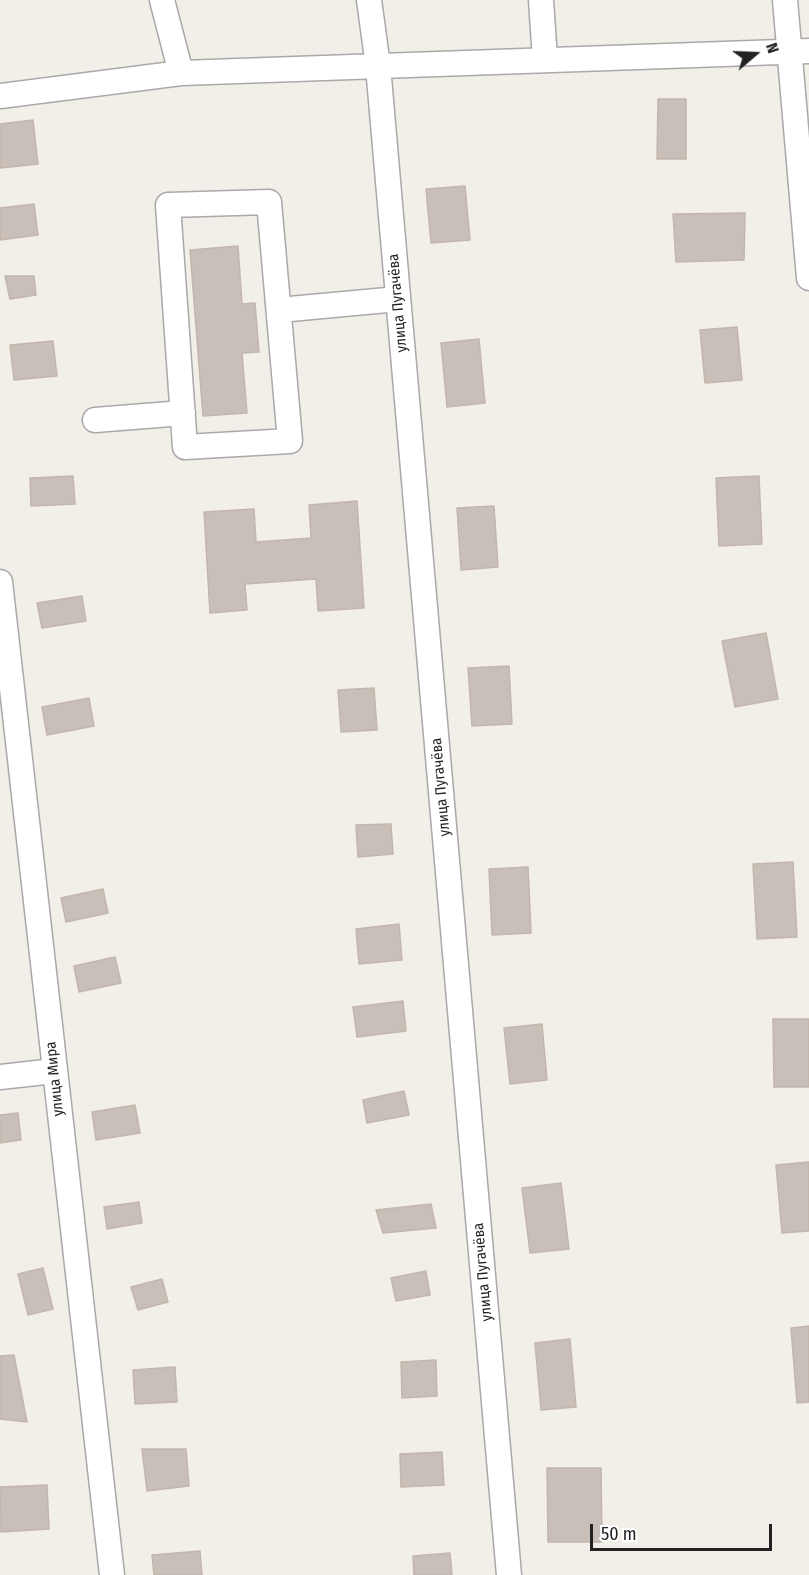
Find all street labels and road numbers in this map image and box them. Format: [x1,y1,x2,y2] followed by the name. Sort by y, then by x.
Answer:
[385,253,411,353] street label: улица Пугачёва
[428,737,454,837] street label: улица Пугачёва
[42,1041,68,1117] street label: улица Мира
[470,1222,496,1322] street label: улица Пугачёва

